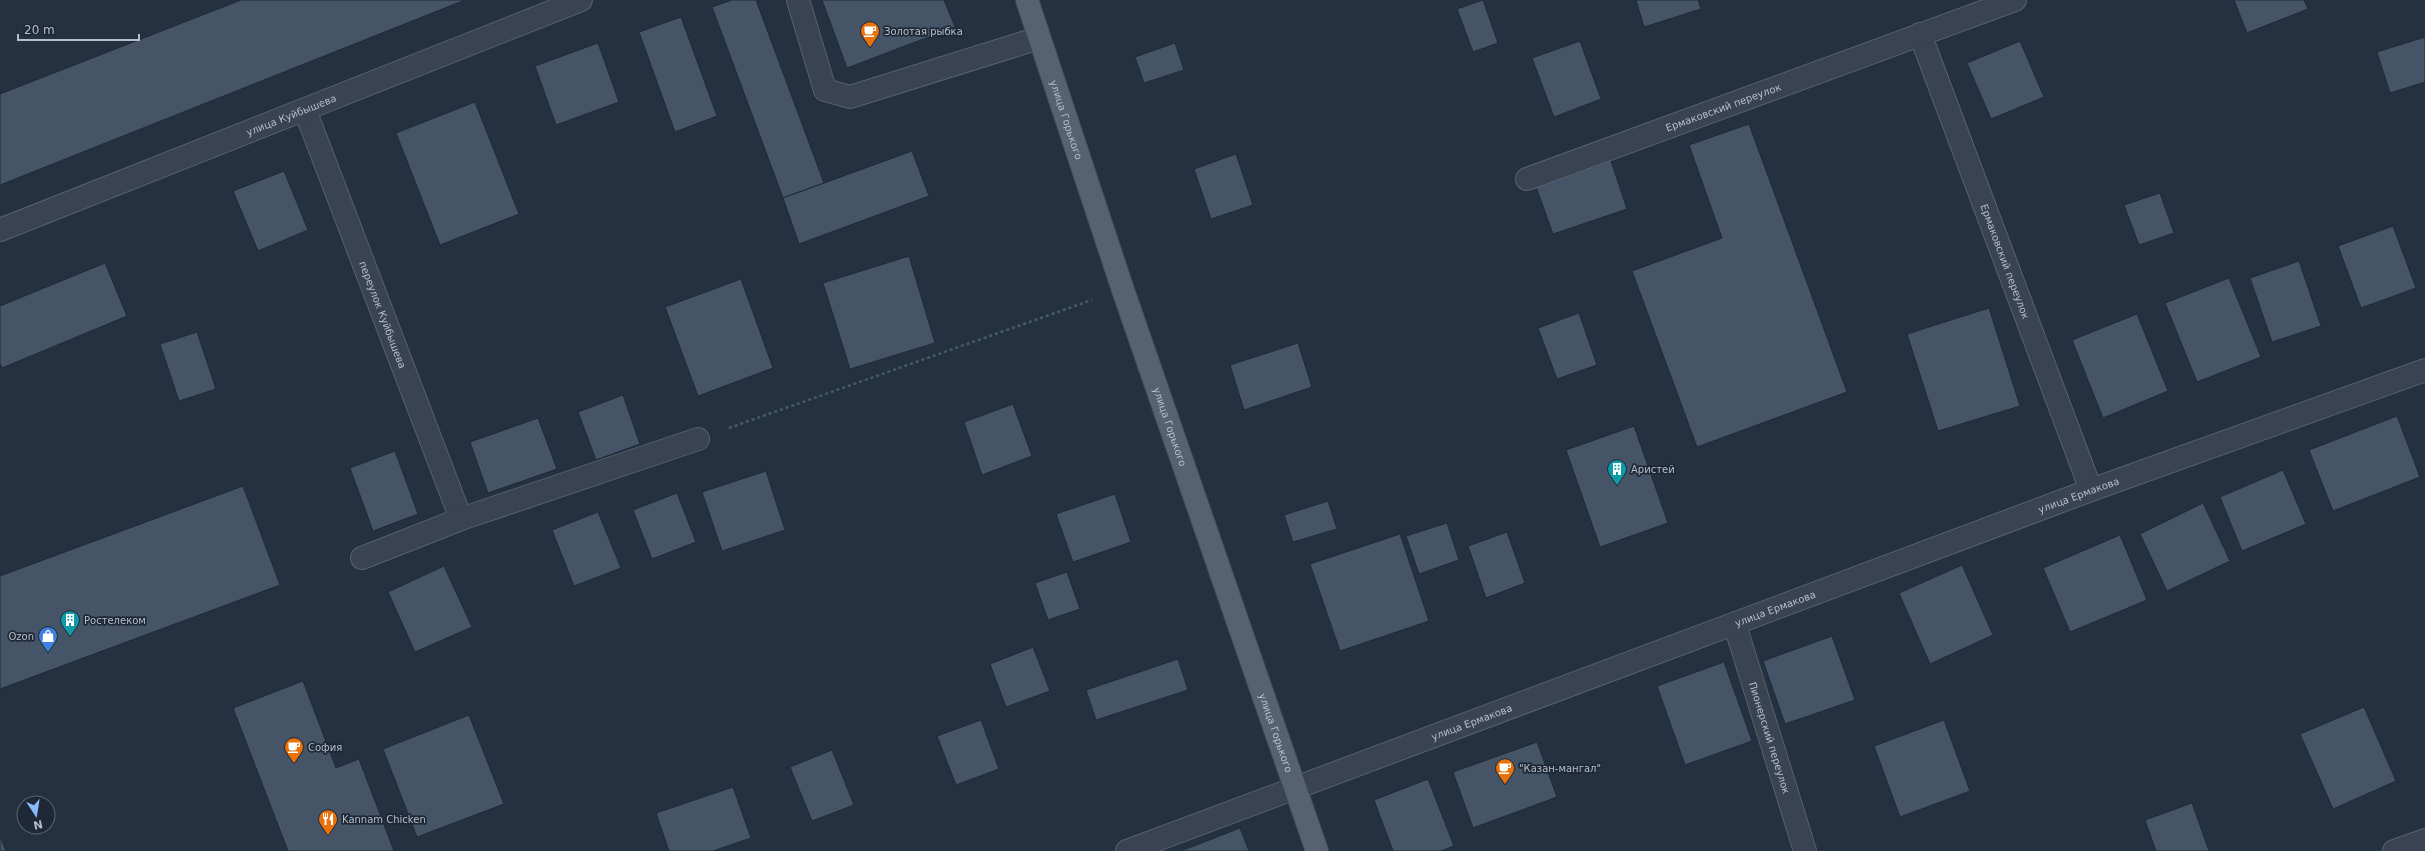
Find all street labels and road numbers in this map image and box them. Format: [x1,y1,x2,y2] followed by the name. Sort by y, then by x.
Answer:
[1048,78,1085,161] street label: улица Горького
[1664,81,1782,133] street label: Ермаковский переулок
[244,92,338,138] street label: улица Куйбышева
[1979,203,2032,321] street label: Ермаковский переулок
[358,259,408,370] street label: переулок Куйбышева
[1151,386,1189,468] street label: улица Горького
[2036,475,2121,515] street label: улица Ермакова
[1733,588,1817,628] street label: улица Ермакова
[1747,680,1792,795] street label: Пионерский переулок
[1257,692,1295,774] street label: улица Горького
[1430,702,1514,742] street label: улица Ермакова

